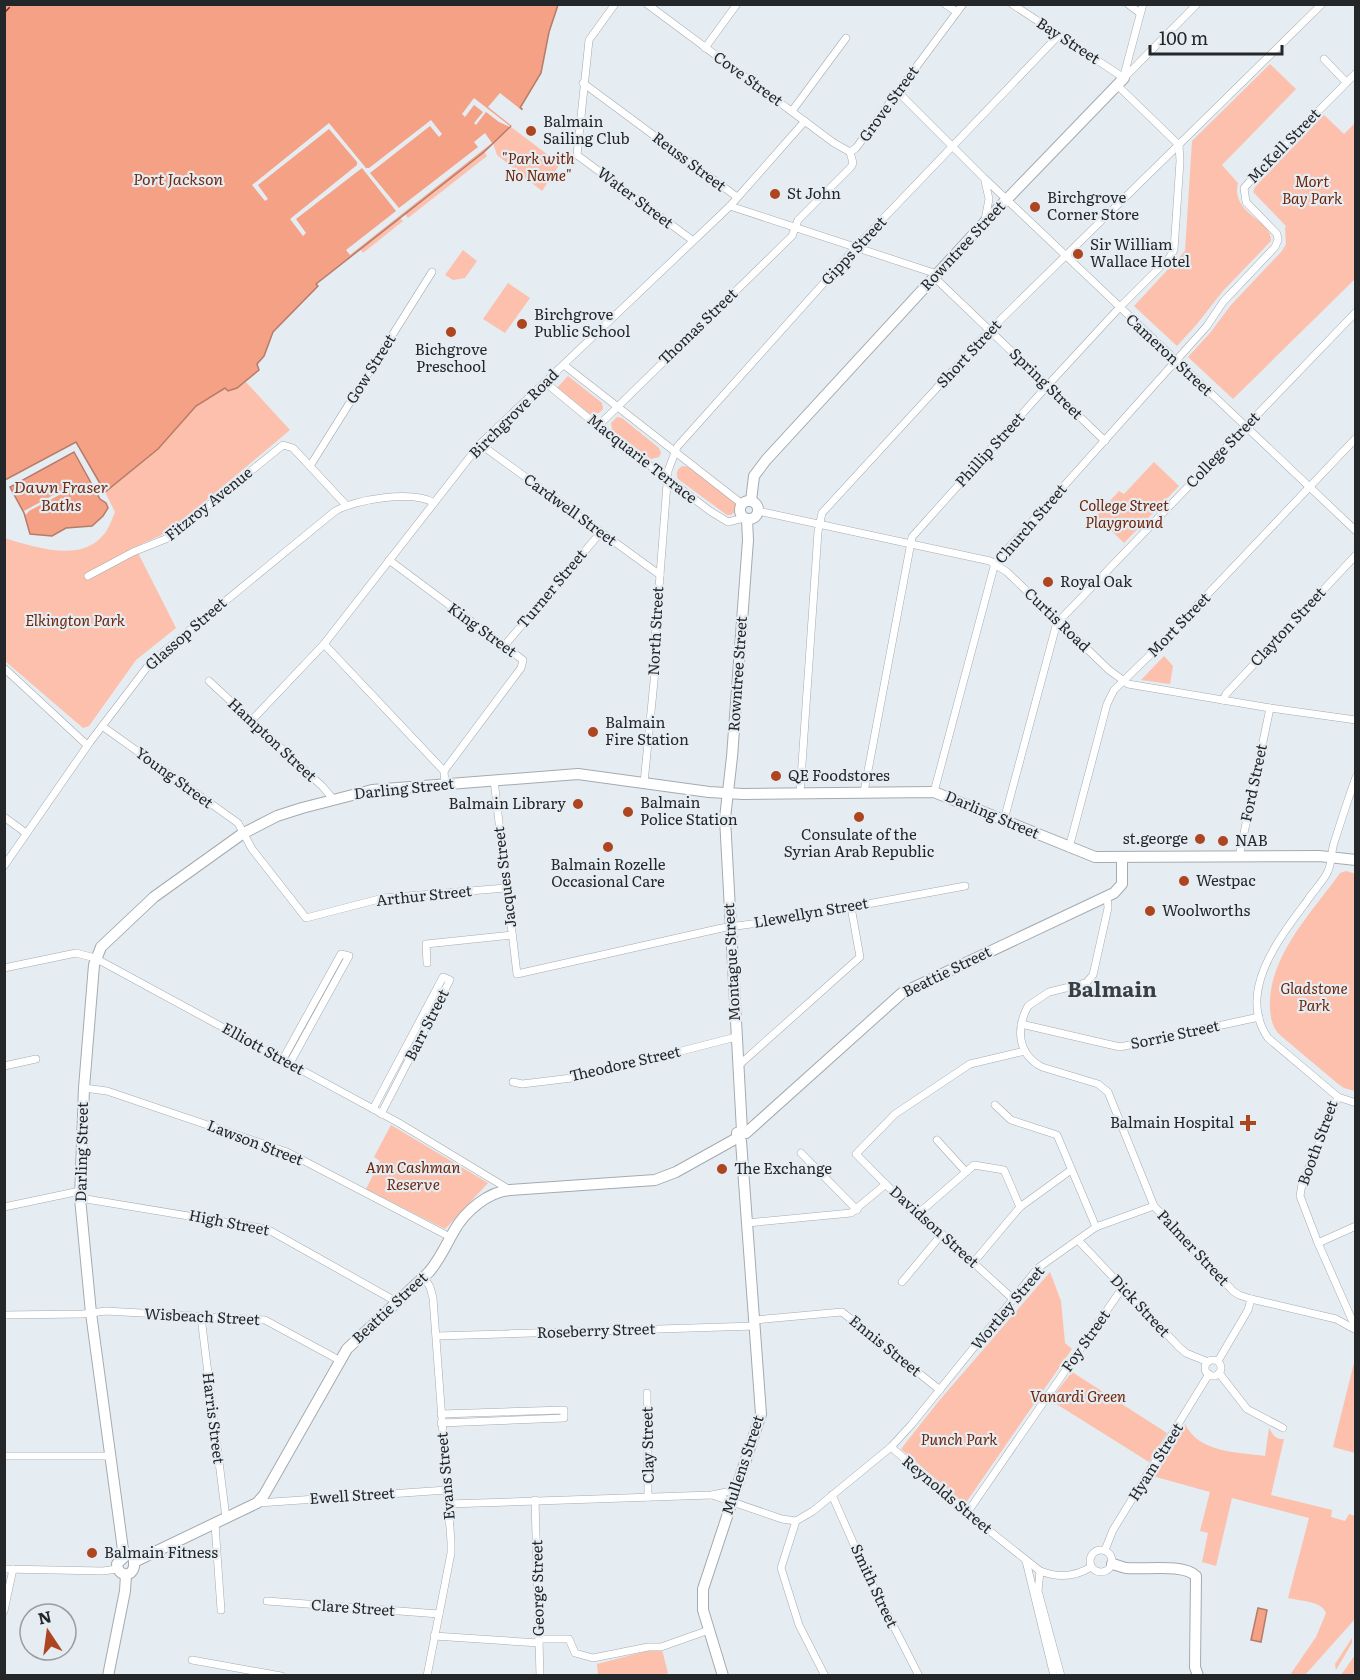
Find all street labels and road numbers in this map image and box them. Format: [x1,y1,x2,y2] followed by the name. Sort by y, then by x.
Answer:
[1032,11,1105,69] street label: Bay Street
[709,45,789,111] street label: Cove Street
[852,60,923,146] street label: Grove Street
[1241,102,1325,188] street label: McKell Street
[648,125,732,196] street label: Reuss Street
[593,160,679,233] street label: Water Street
[914,195,1010,295] street label: Rowntree Street
[815,210,891,290] street label: Gipps Street
[652,282,742,370] street label: Thomas Street
[1121,307,1219,400] street label: Cameron Street
[930,313,1006,392] street label: Short Street
[339,329,400,408] street label: Gow Street
[1005,342,1089,424] street label: Spring Street
[463,363,563,463] street label: Birchgrove Road
[949,406,1029,492] street label: Phillip Street
[1179,406,1264,492] street label: College Street
[583,407,703,508] street label: Macquarie Terrace
[159,460,257,545] street label: Fitzroy Avenue
[519,467,622,551] street label: Cardwell Street
[989,478,1071,568] street label: Church Street
[511,543,591,633] street label: Turner Street
[1020,581,1096,656] street label: Curtis Road
[1244,581,1330,671] street label: Clayton Street
[641,586,668,676] street label: North Street
[1141,586,1215,662] street label: Mort Street
[139,591,231,675] street label: Glassop Street
[444,596,522,662] street label: King Street
[721,615,752,732] street label: Rowntree Street
[223,691,323,786] street label: Hampton Street
[131,741,219,813] street label: Young Street
[1233,742,1272,824] street label: Ford Street
[353,771,455,804] street label: Darling Street
[942,783,1043,844] street label: Darling Street
[486,825,521,929] street label: Jacques Street
[375,878,473,911] street label: Arthur Street
[752,890,870,933] street label: Llewellyn Street
[716,902,745,1022] street label: Montague Street
[898,939,995,1002] street label: Beattie Street
[398,984,454,1064] street label: Barr Street
[1128,1013,1221,1054] street label: Sorrie Street
[218,1016,309,1080] street label: Elliott Street
[567,1039,682,1086] street label: Theodore Street
[1291,1097,1343,1188] street label: Booth Street
[68,1102,93,1202] street label: Darling Street
[204,1113,307,1170] street label: Lawson Street
[885,1179,985,1272] street label: Davidson Street
[187,1202,272,1241] street label: High Street
[1153,1204,1236,1290] street label: Palmer Street
[965,1260,1049,1354] street label: Wortley Street
[346,1266,432,1348] street label: Beattie Street
[1106,1268,1176,1342] street label: Dick Street
[144,1301,260,1330] street label: Wisbeach Street
[1055,1304,1115,1376] street label: Foy Street
[845,1309,927,1381] street label: Ennis Street
[536,1316,656,1343] street label: Roseberry Street
[197,1371,232,1465] street label: Harris Street
[634,1406,659,1484] street label: Clay Street
[715,1412,769,1517] street label: Mullens Street
[1121,1417,1188,1505] street label: Hyam Street
[429,1431,460,1521] street label: Evans Street
[898,1449,998,1539] street label: Reynolds Street
[308,1480,395,1509] street label: Ewell Street
[524,1540,549,1637] street label: George Street
[846,1540,905,1631] street label: Smith Street
[310,1592,396,1621] street label: Clare Street

